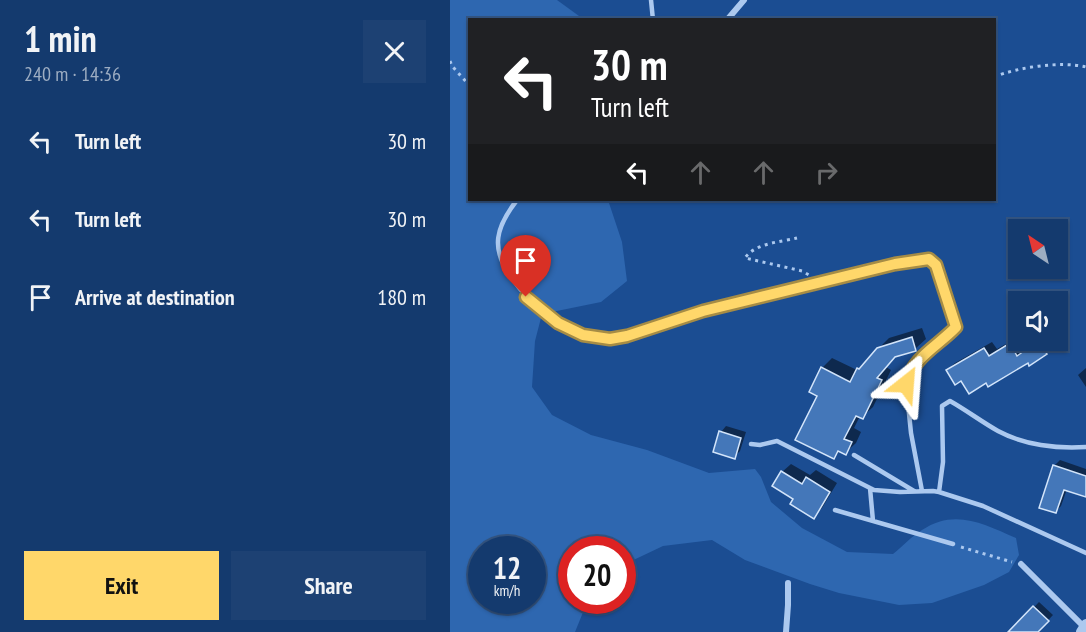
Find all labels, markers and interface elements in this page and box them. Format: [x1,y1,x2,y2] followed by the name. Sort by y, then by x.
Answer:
[24,15,97,62] text: 1 min
[363,20,426,83] button: close
[591,37,668,92] text: 30 m
[492,42,570,120] icon: left
[24,61,121,87] text: 240 m · 14:36
[591,90,669,124] text: Turn left
[24,125,57,158] icon: left
[75,127,141,155] text: Turn left
[387,127,426,155] text: 30 m
[621,156,654,189] icon: left
[684,156,717,189] icon: ahead
[747,156,780,189] icon: ahead
[810,156,843,189] icon: right
[24,203,57,236] icon: left
[75,205,141,233] text: Turn left
[387,205,426,233] text: 30 m
[1008,219,1068,279] north arrow
[1008,219,1068,351] map controls
[500,235,551,297] pin
[509,244,542,277] icon: arrive
[24,281,57,314] icon: arrive
[75,283,235,311] text: Arrive at destination
[377,283,426,311] text: 180 m
[1008,291,1068,351] button: sound
[874,352,938,416] position arrow
[558,536,636,614] speed limit sign: 20
[493,548,521,587] text: 12
[24,551,219,620] button: Exit
[231,551,426,620] button: Share
[494,581,520,600] text: km/h

